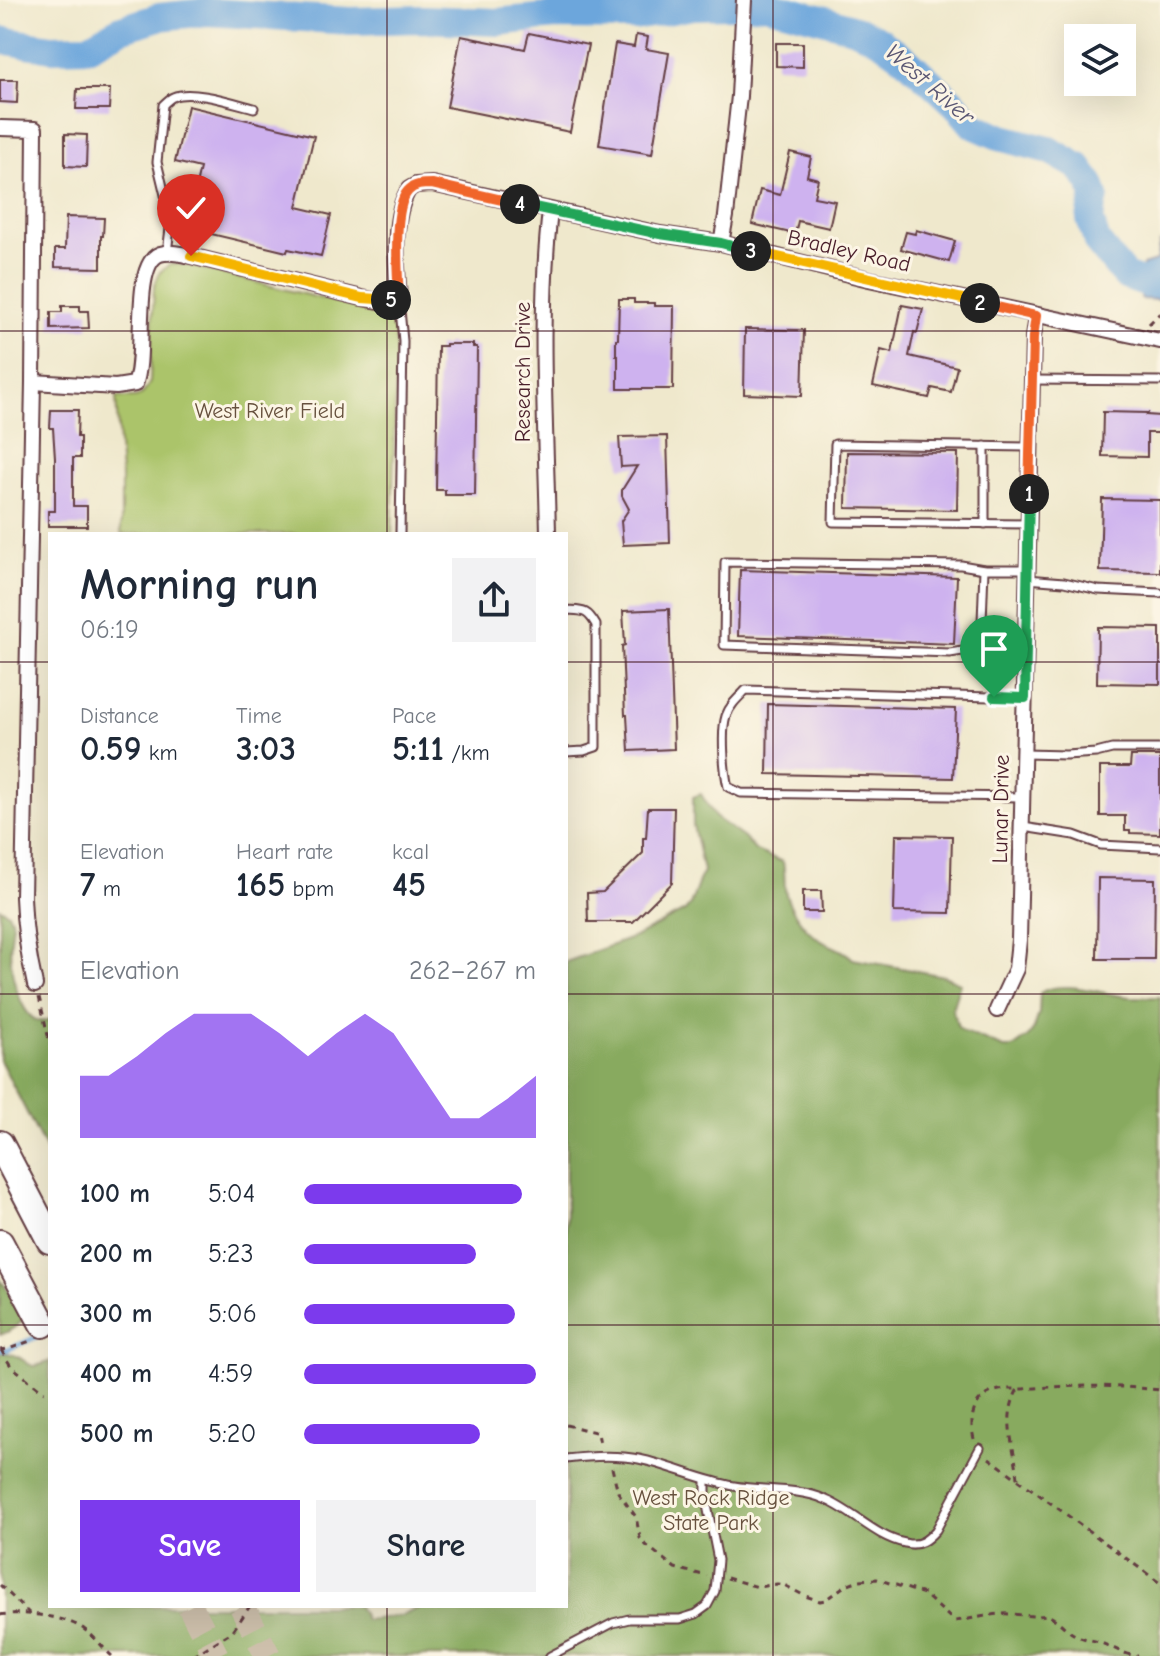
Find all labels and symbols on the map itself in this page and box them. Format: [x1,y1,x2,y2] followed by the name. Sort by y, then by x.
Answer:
[880,38,981,131] water label: West River
[157,174,225,256] pin
[500,184,540,224] pin: 4
[785,224,913,278] street label: Bradley Road
[731,231,771,271] pin: 3
[371,280,411,320] pin: 5
[960,283,1000,323] pin: 2
[510,302,536,442] street label: Research Drive
[195,398,345,424] park label: West River Field
[1009,474,1049,514] pin: 1
[960,615,1028,697] pin
[987,754,1015,864] street label: Lunar Drive
[633,1485,789,1536] park label: West Rock Ridge State Park

